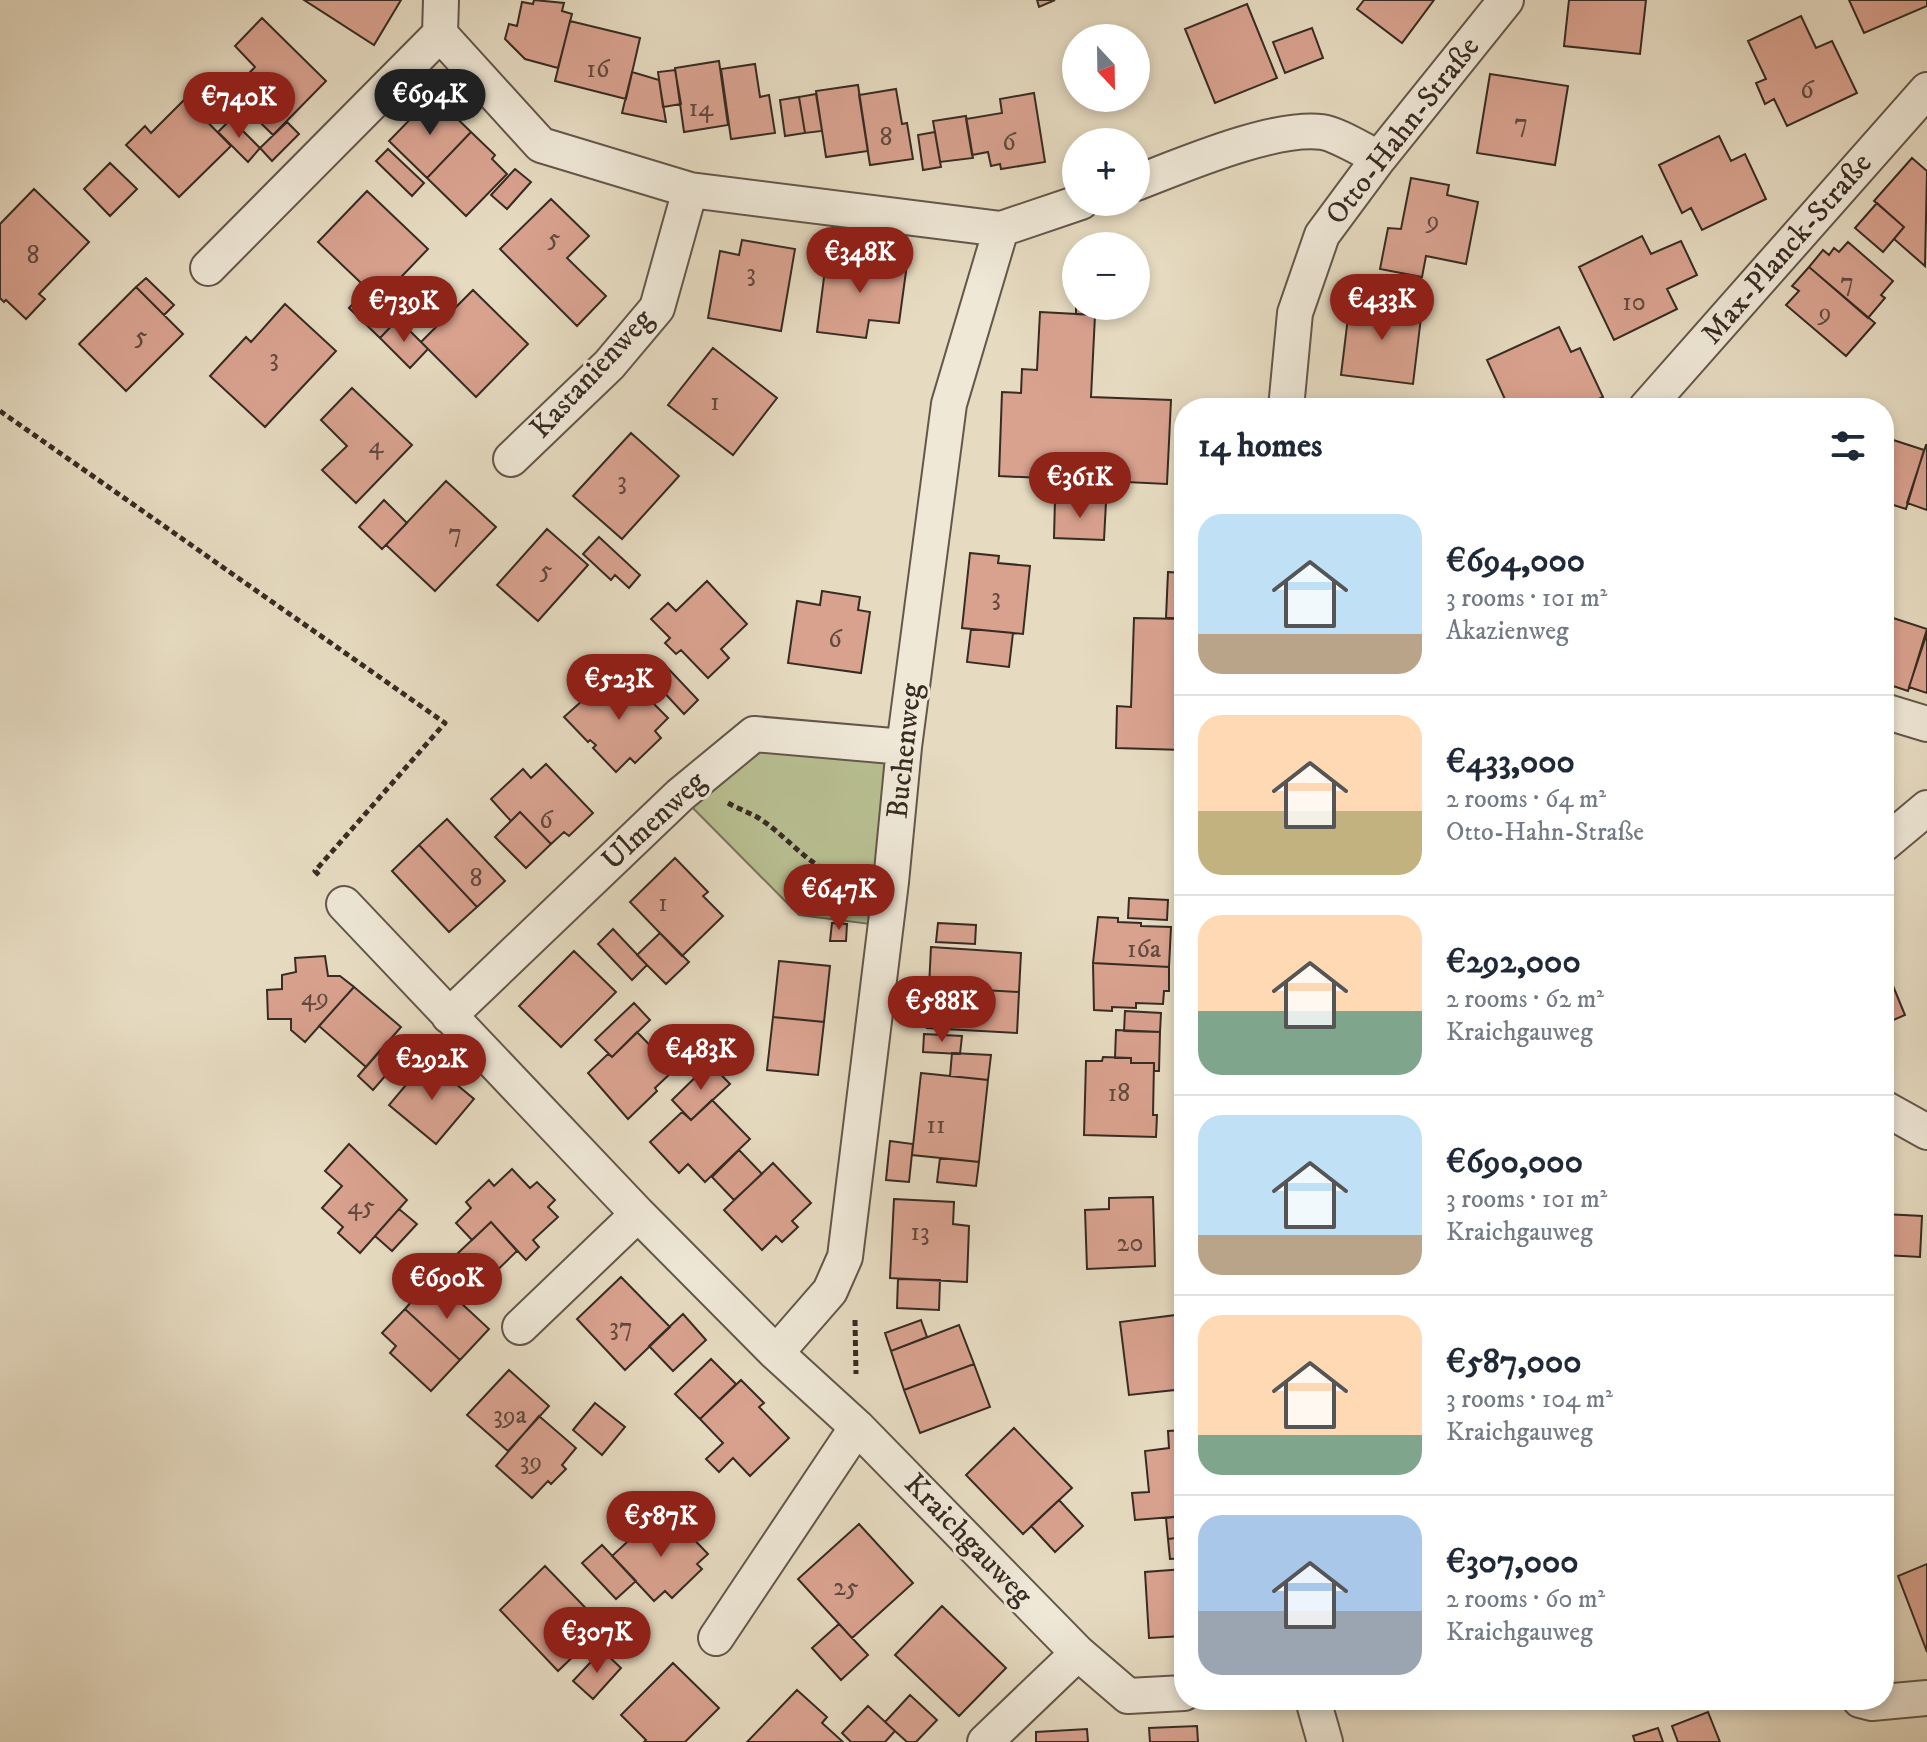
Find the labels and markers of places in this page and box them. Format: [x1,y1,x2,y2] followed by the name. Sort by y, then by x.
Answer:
[374,69,486,137] pin: €694K
[183,72,295,140] pin: €740K
[804,227,916,295] pin: €348K
[1326,274,1438,342] pin: €433K
[348,276,460,344] pin: €739K
[1024,452,1136,520] pin: €361K
[563,654,675,722] pin: €523K
[783,864,895,932] pin: €647K
[886,976,998,1044] pin: €588K
[645,1024,757,1092] pin: €483K
[376,1034,488,1102] pin: €292K
[391,1253,503,1321] pin: €690K
[605,1491,717,1559] pin: €587K
[541,1607,653,1675] pin: €307K

